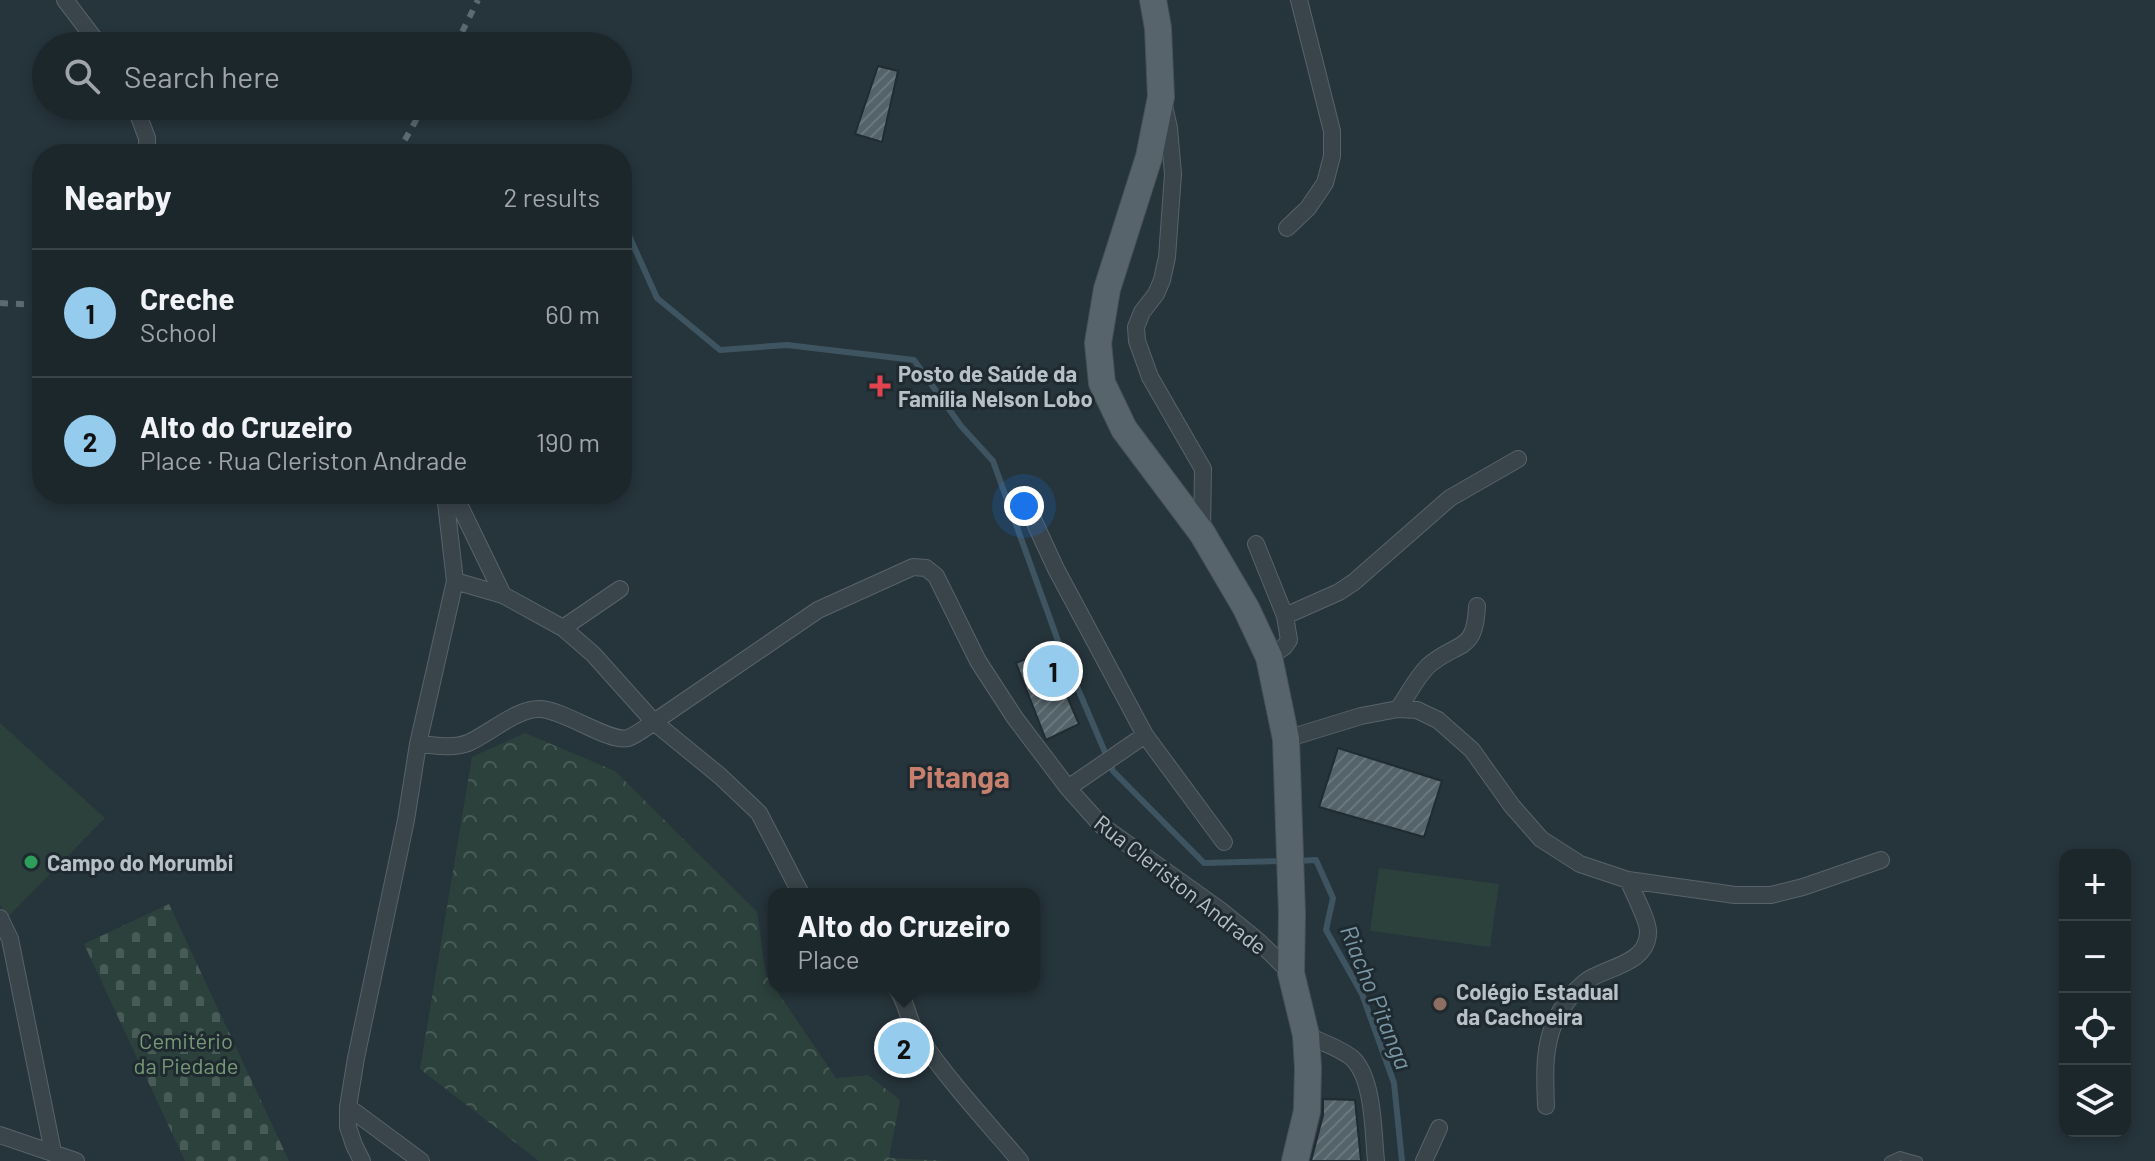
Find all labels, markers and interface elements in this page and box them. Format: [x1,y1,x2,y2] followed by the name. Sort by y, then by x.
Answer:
[32,32,632,120] search box
[60,54,104,98] icon: search
[124,58,280,94] text: Search here
[64,176,172,217] text: Nearby
[504,181,600,212] text: 2 results
[140,280,235,316] text: Creche
[85,298,95,329] text: 1
[545,298,600,329] text: 60 m
[140,316,217,347] text: School
[898,360,1093,411] place label: Posto de Saúde da Família Nelson Lobo
[869,375,891,397] marker: Posto de Saúde da Família Nelson Lobo
[140,408,353,444] text: Alto do Cruzeiro
[83,426,97,457] text: 2
[536,426,600,457] text: 190 m
[140,444,467,475] text: Place · Rua Cleriston Andrade
[1004,486,1044,526] your location
[1027,641,1079,701] pin: 1
[908,758,1010,794] district label: Pitanga
[1090,809,1272,959] street label: Rua Cleriston Andrade
[47,849,233,875] place label: Campo do Morumbi
[2059,849,2131,1137] map controls
[2059,849,2131,921] button: +
[22,853,40,871] marker: Campo do Morumbi
[768,888,1040,992] popup
[798,907,1010,943] text: Alto do Cruzeiro
[1335,921,1419,1073] water label: Riacho Pitanga
[2059,921,2131,993] button: −
[798,943,860,974] text: Place
[1456,978,1619,1029] place label: Colégio Estadual da Cachoeira
[2059,993,2131,1065] button: locate
[1431,995,1449,1013] marker: Colégio Estadual da Cachoeira
[878,1018,930,1078] pin: 2
[133,1027,239,1078] park label: Cemitério da Piedade
[2059,1065,2131,1137] button: layers

